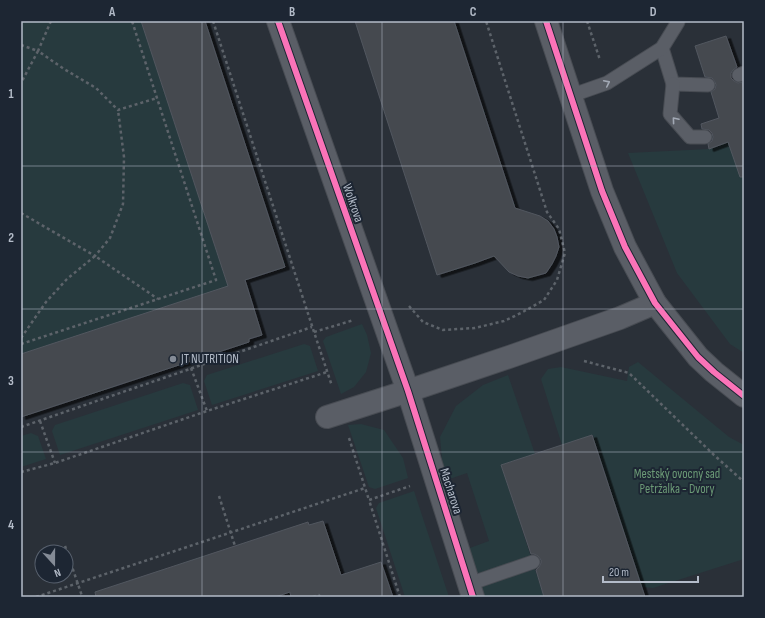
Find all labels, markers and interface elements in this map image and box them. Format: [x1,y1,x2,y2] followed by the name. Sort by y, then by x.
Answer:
[108,4,116,20] text: A
[289,4,295,20] text: B
[470,4,477,20] text: C
[650,4,657,20] text: D
[602,80,610,88] one-way arrow
[8,86,14,102] text: 1
[672,117,679,125] one-way arrow
[339,182,367,224] street label: Wolkrova
[8,230,14,246] text: 2
[180,351,239,367] place label: JT NUTRITION
[168,354,178,364] marker: JT NUTRITION
[8,373,14,389] text: 3
[436,466,466,516] street label: Macharova
[634,466,720,497] park label: Mestský ovocný sad Petržalka - Dvory
[8,517,14,533] text: 4
[34,544,74,584] north arrow
[603,558,698,584] scale bar
[609,565,629,580] text: 20 m
[52,566,62,580] text: N

